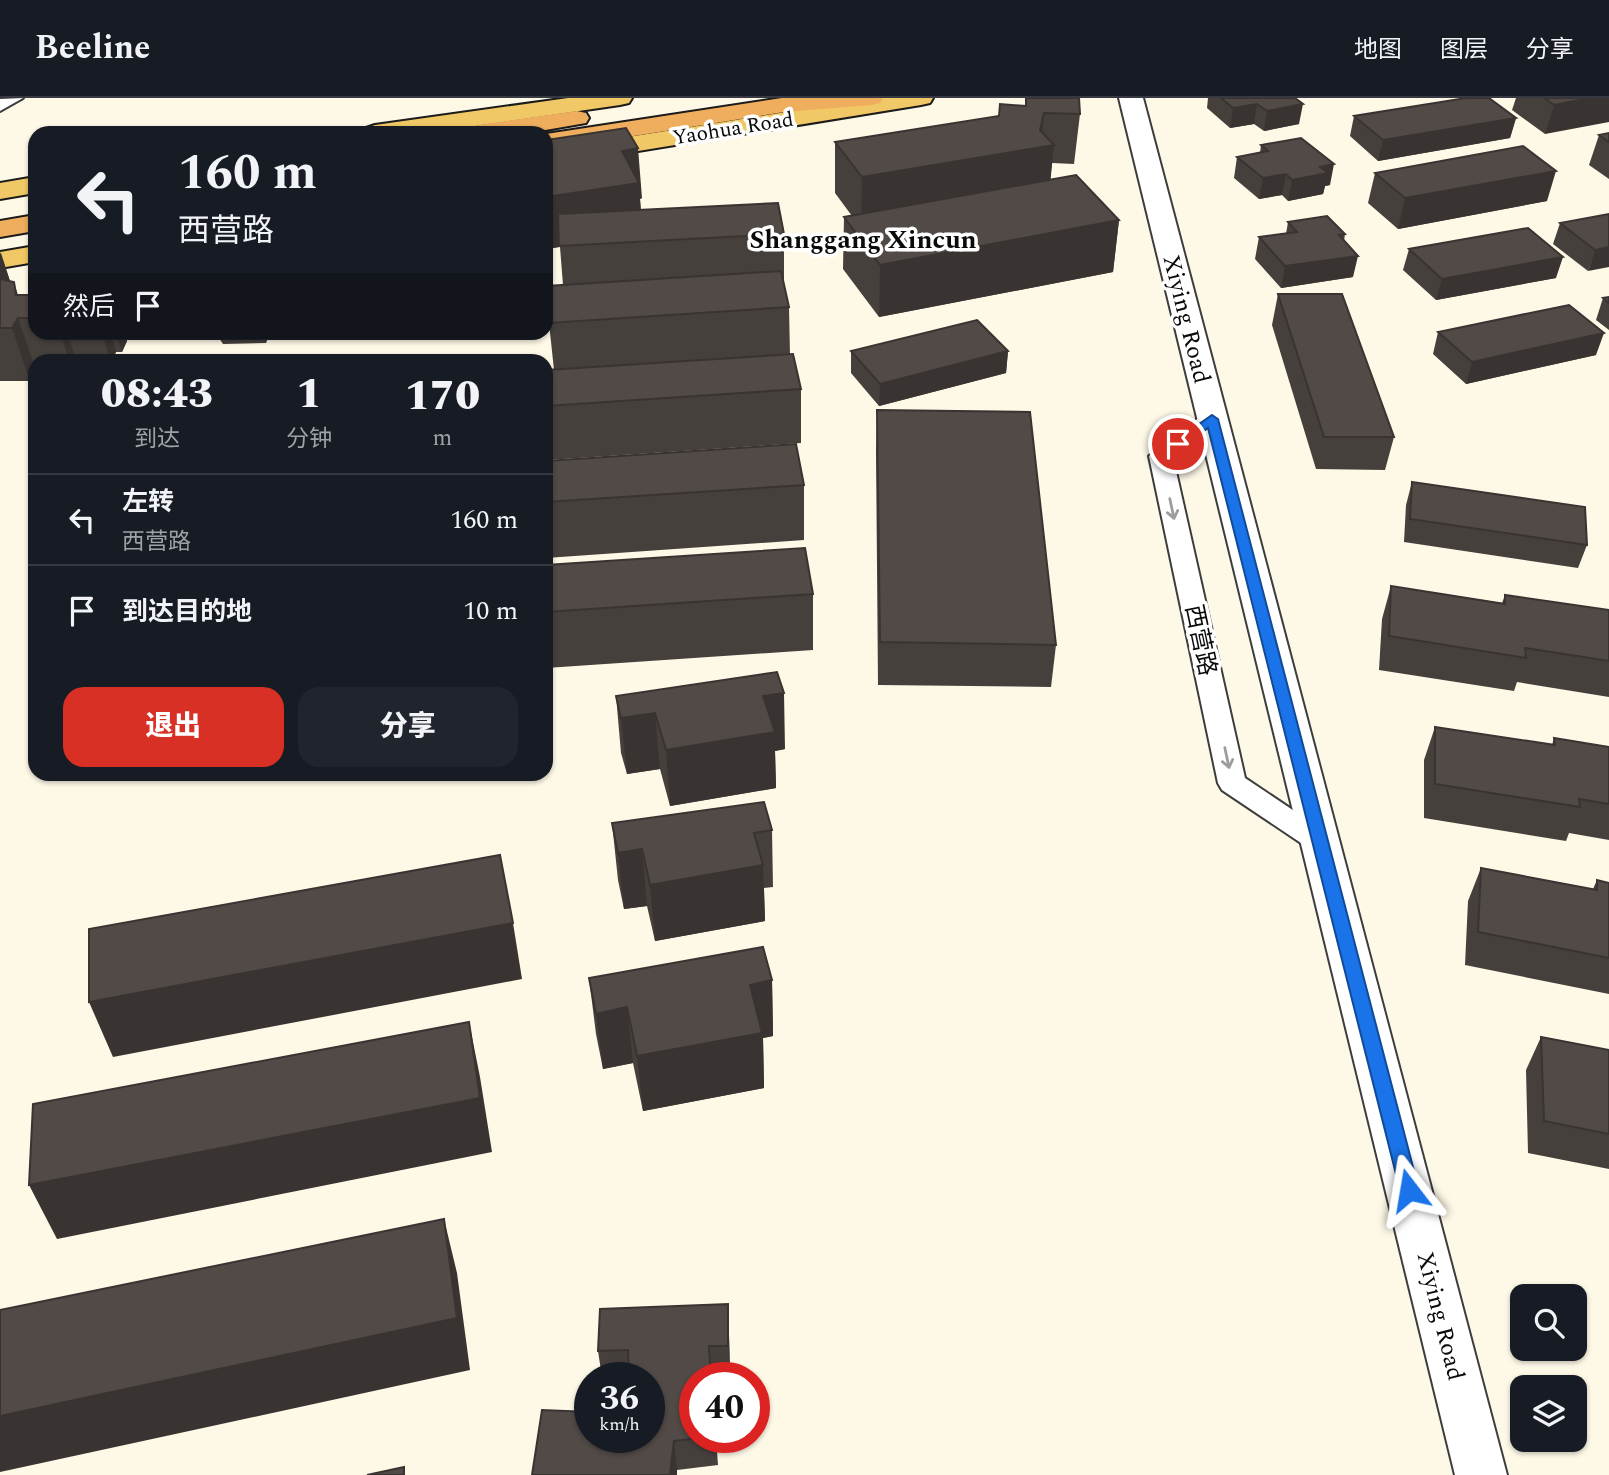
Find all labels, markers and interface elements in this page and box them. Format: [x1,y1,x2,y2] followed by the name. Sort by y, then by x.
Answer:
[35,23,150,73] text: Beeline
[1354,32,1402,68] text: 地图
[1440,32,1488,68] text: 图层
[1526,32,1574,68] text: 分享
[670,104,796,154] street label: Yaohua Road
[178,136,317,211] text: 160 m
[63,154,154,245] icon: left
[178,207,274,256] text: 西营路
[749,220,977,260] district label: Shanggang Xincun
[1153,251,1219,387] street label: Xiying Road
[63,287,115,327] text: 然后
[129,287,167,325] icon: arrive
[101,363,213,426] text: 08:43
[296,363,322,426] text: 1
[405,365,480,428] text: 170
[1148,414,1208,474] pin
[433,421,452,456] text: m
[134,422,180,457] text: 到达
[286,422,332,457] text: 分钟
[1159,425,1197,463] icon: arrive
[122,482,174,522] text: 左转
[1166,497,1179,520] one-way arrow
[450,500,518,540] text: 160 m
[63,501,101,539] icon: left
[122,525,191,560] text: 西营路
[463,591,518,631] text: 10 m
[63,592,101,630] icon: arrive
[122,592,252,632] text: 到达目的地
[1175,601,1225,679] street label: 西营路
[63,687,284,767] button: 退出
[298,687,518,767] button: 分享
[1220,746,1234,769] one-way arrow
[1372,1153,1446,1227] position arrow
[1407,1248,1473,1384] street label: Xiying Road
[1510,1284,1587,1452] map controls
[1510,1284,1587,1361] button: search
[679,1362,770,1453] speed limit sign: 40
[600,1372,639,1425] text: 36
[1510,1375,1587,1452] button: layers
[599,1411,640,1438] text: km/h

